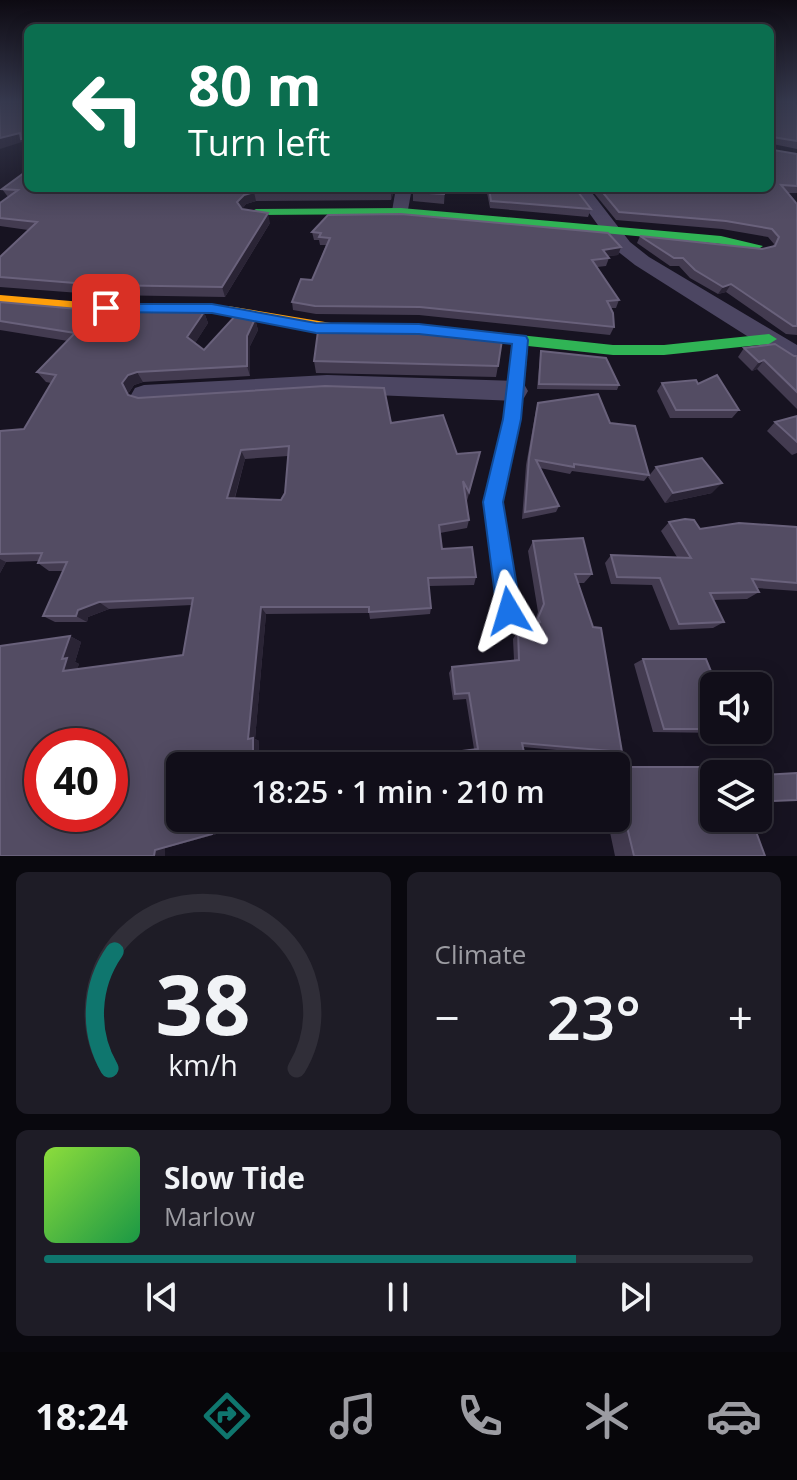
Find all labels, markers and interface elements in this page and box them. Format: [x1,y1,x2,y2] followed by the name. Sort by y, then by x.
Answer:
[188,46,322,122] text: 80 m
[56,56,160,160] icon: left
[188,118,330,167] text: Turn left
[72,274,140,342] pin
[84,286,128,330] icon: arrive
[467,569,551,653] position arrow
[700,672,772,832] map controls
[700,672,772,744] button: sound
[24,728,128,832] speed limit sign: 40
[700,760,772,832] button: layers
[251,771,545,812] text: 18:25 · 1 min · 210 m
[435,936,526,972] text: Climate
[156,946,251,1059] text: 38
[547,976,641,1058] text: 23°
[435,987,460,1047] text: −
[728,987,753,1047] text: +
[169,1045,238,1084] text: km/h
[164,1157,305,1198] text: Slow Tide
[164,1198,255,1234] text: Marlow
[140,1275,184,1319] icon: previous
[376,1275,420,1319] icon: pause
[613,1275,657,1319] icon: next
[199,1388,255,1444] icon: directions
[325,1388,381,1444] icon: music
[452,1388,508,1444] icon: phone
[579,1388,635,1444] icon: climate
[706,1388,762,1444] icon: car
[35,1392,128,1441] text: 18:24

